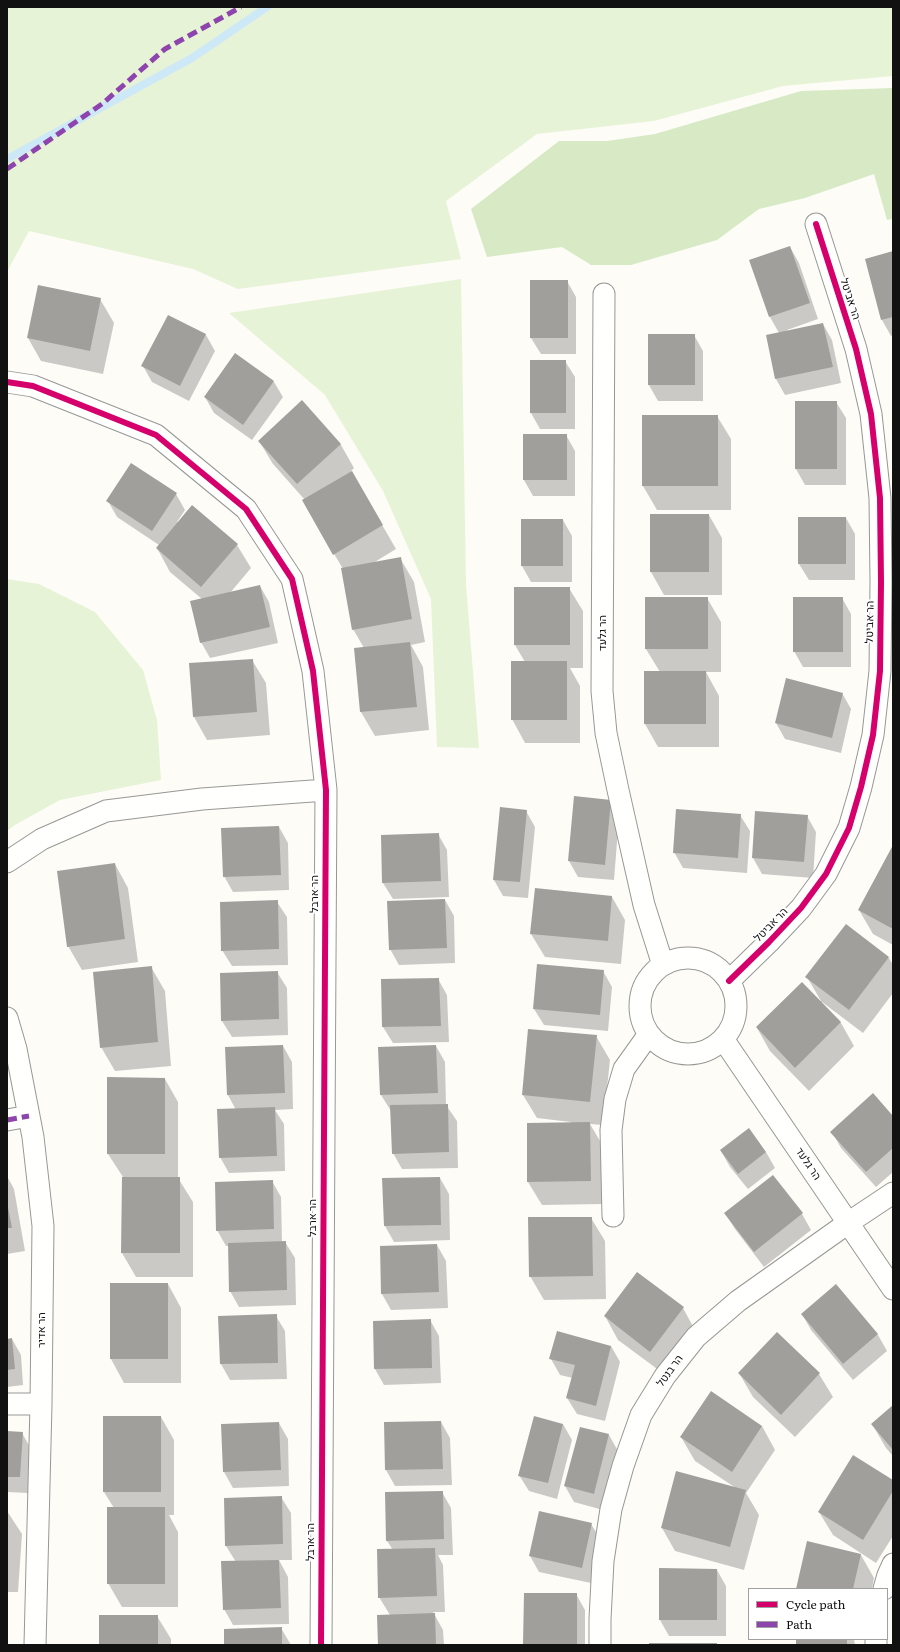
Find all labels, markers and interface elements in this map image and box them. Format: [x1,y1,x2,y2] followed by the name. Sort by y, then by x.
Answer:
[837,277,863,321] street label: הר אביטל
[863,601,877,643] street label: הר אביטל
[596,615,610,651] street label: הר גלעד
[308,875,322,913] street label: הר ארבל
[751,905,791,945] street label: הר אביטל
[792,1145,824,1183] street label: הר גלעד
[306,1199,320,1237] street label: הר ארבל
[35,1312,49,1348] street label: הר אדיר
[654,1352,686,1390] street label: הר בנטל
[304,1523,318,1561] street label: הר ארבל
[748,1588,888,1640] legend
[786,1595,846,1613] text: Cycle path
[786,1615,812,1633] text: Path

